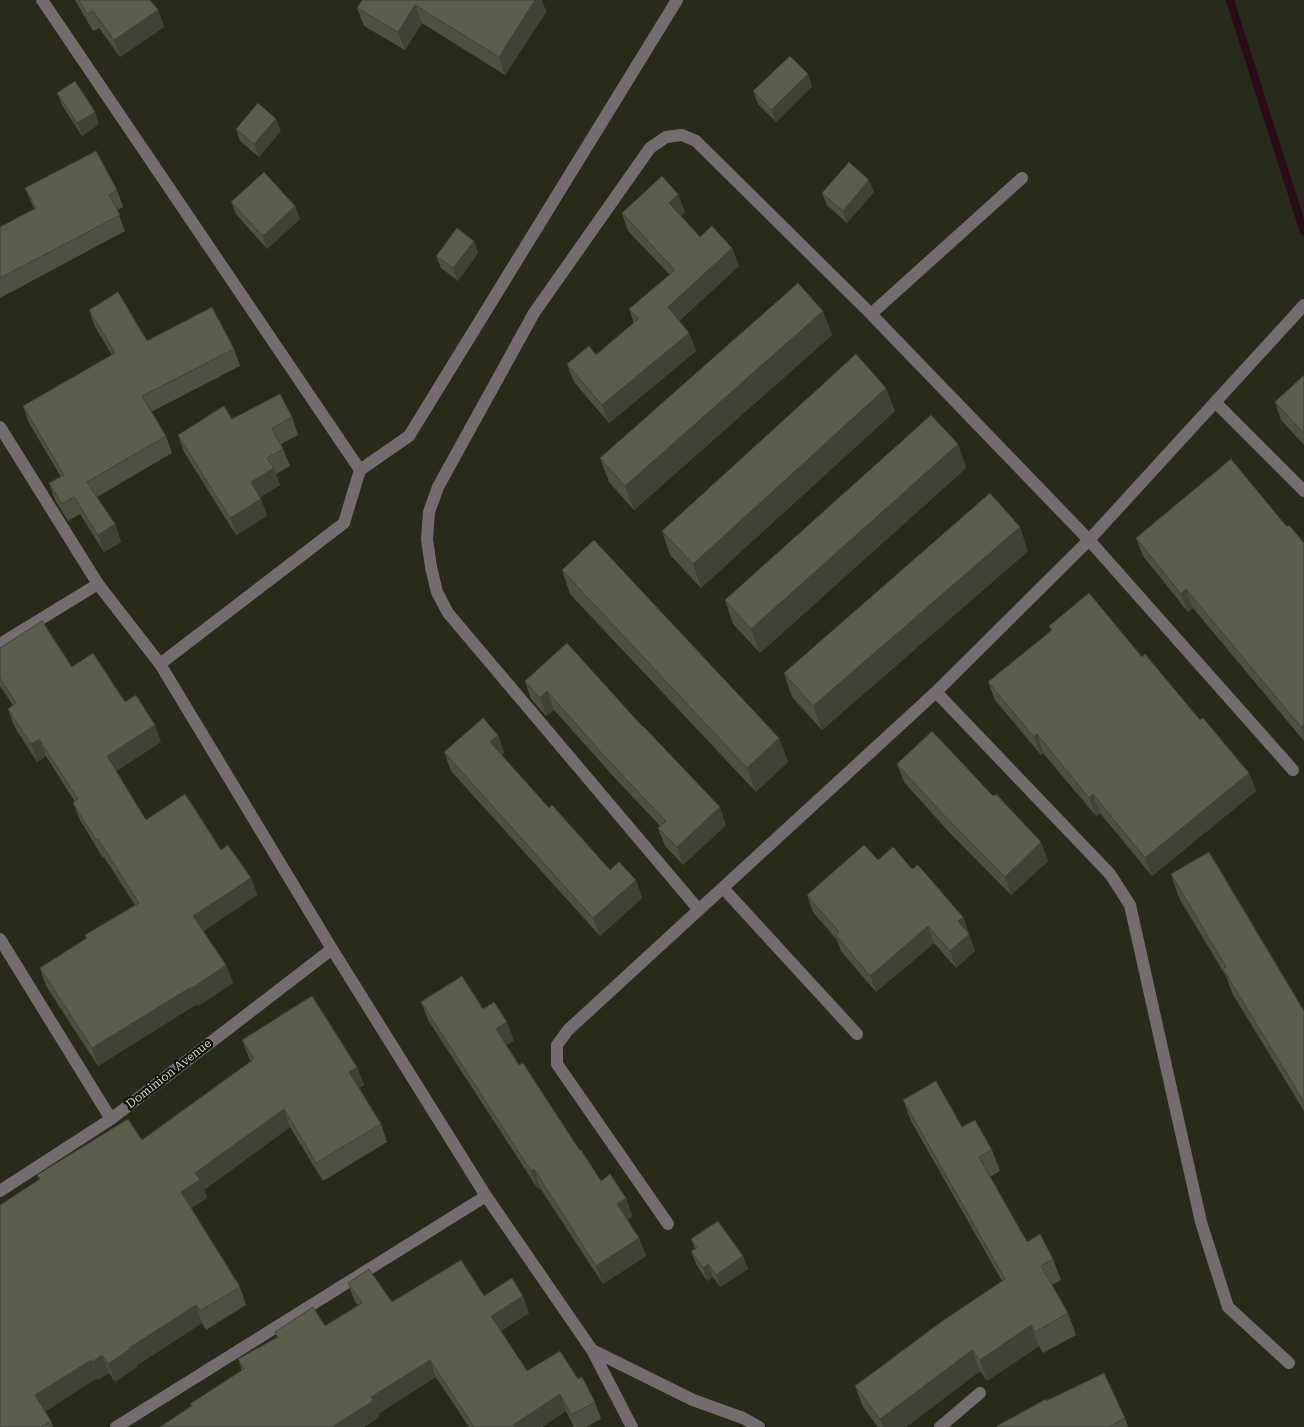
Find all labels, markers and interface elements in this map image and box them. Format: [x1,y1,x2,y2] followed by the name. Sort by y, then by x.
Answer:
[124,1036,214,1112] street label: Dominion Avenue

